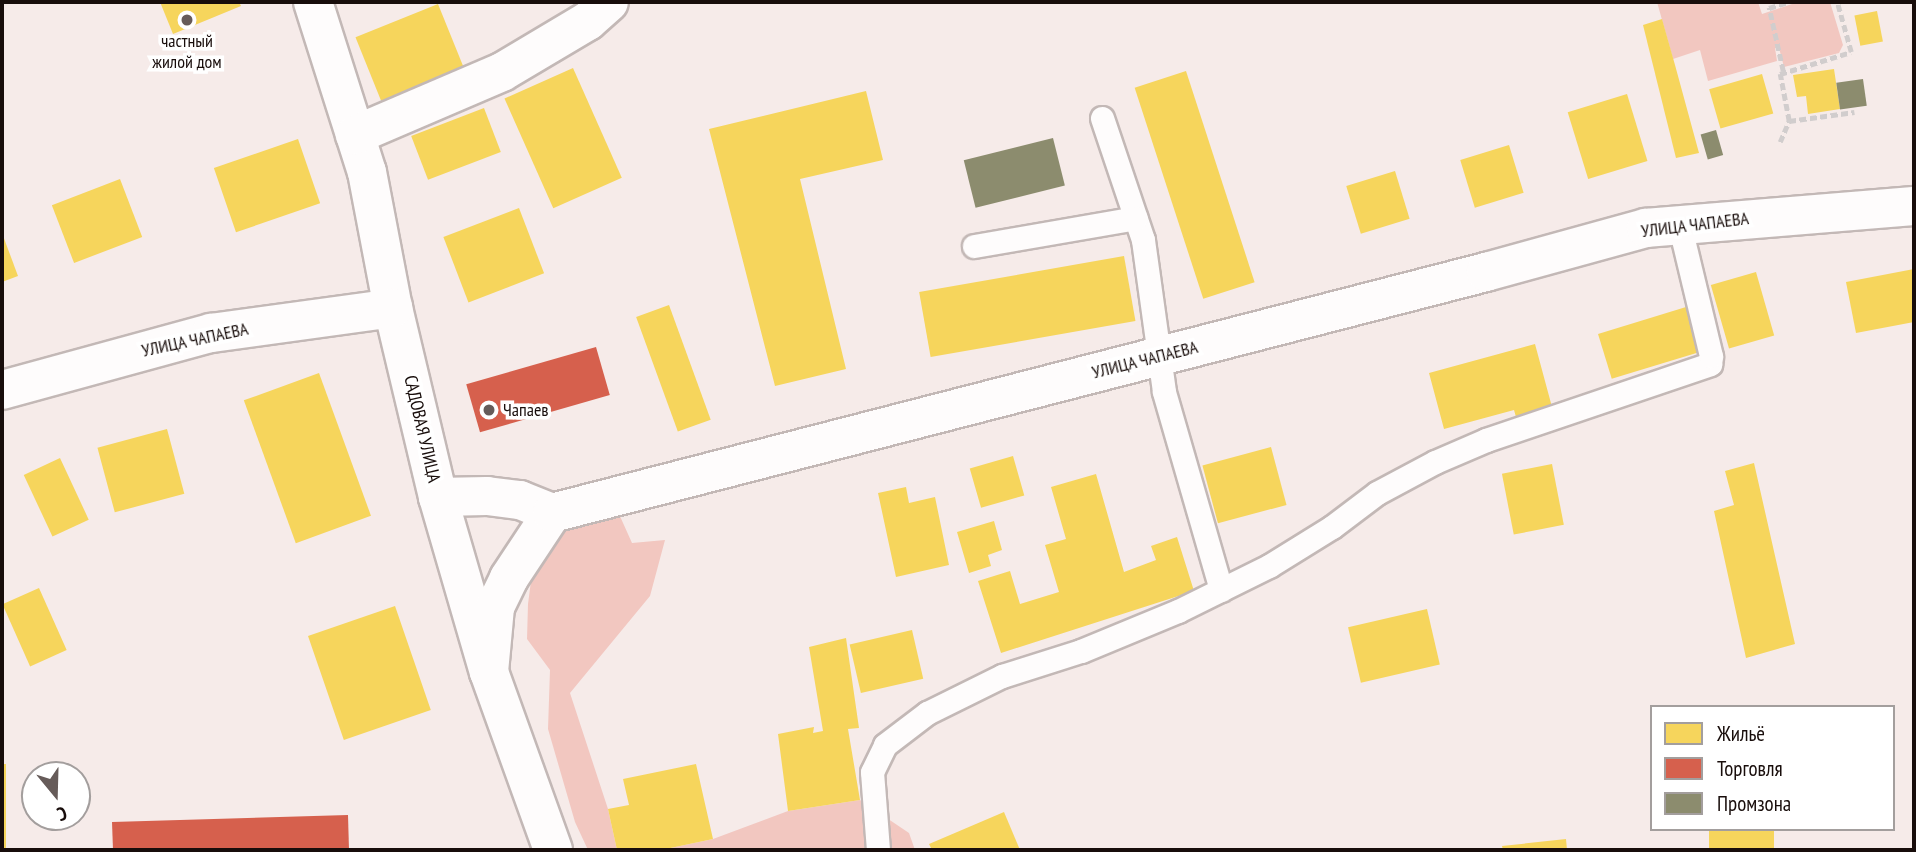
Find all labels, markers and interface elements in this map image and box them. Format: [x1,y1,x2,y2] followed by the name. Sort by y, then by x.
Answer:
[179,12,195,28] marker: частный жилой дом
[152,31,222,74] place label: частный жилой дом
[1640,208,1750,242] street label: УЛИЦА ЧАПАЕВА
[139,318,251,362] street label: УЛИЦА ЧАПАЕВА
[1090,336,1200,384] street label: УЛИЦА ЧАПАЕВА
[399,373,445,485] street label: САДОВАЯ УЛИЦА
[503,399,549,421] place label: Чапаев
[481,402,497,418] marker: Чапаев
[1650,705,1895,831] legend
[1717,720,1765,747] text: Жильё
[1717,755,1783,782] text: Торговля
[21,761,91,831] north arrow
[1717,790,1791,817] text: Промзона
[54,801,70,827] text: С

